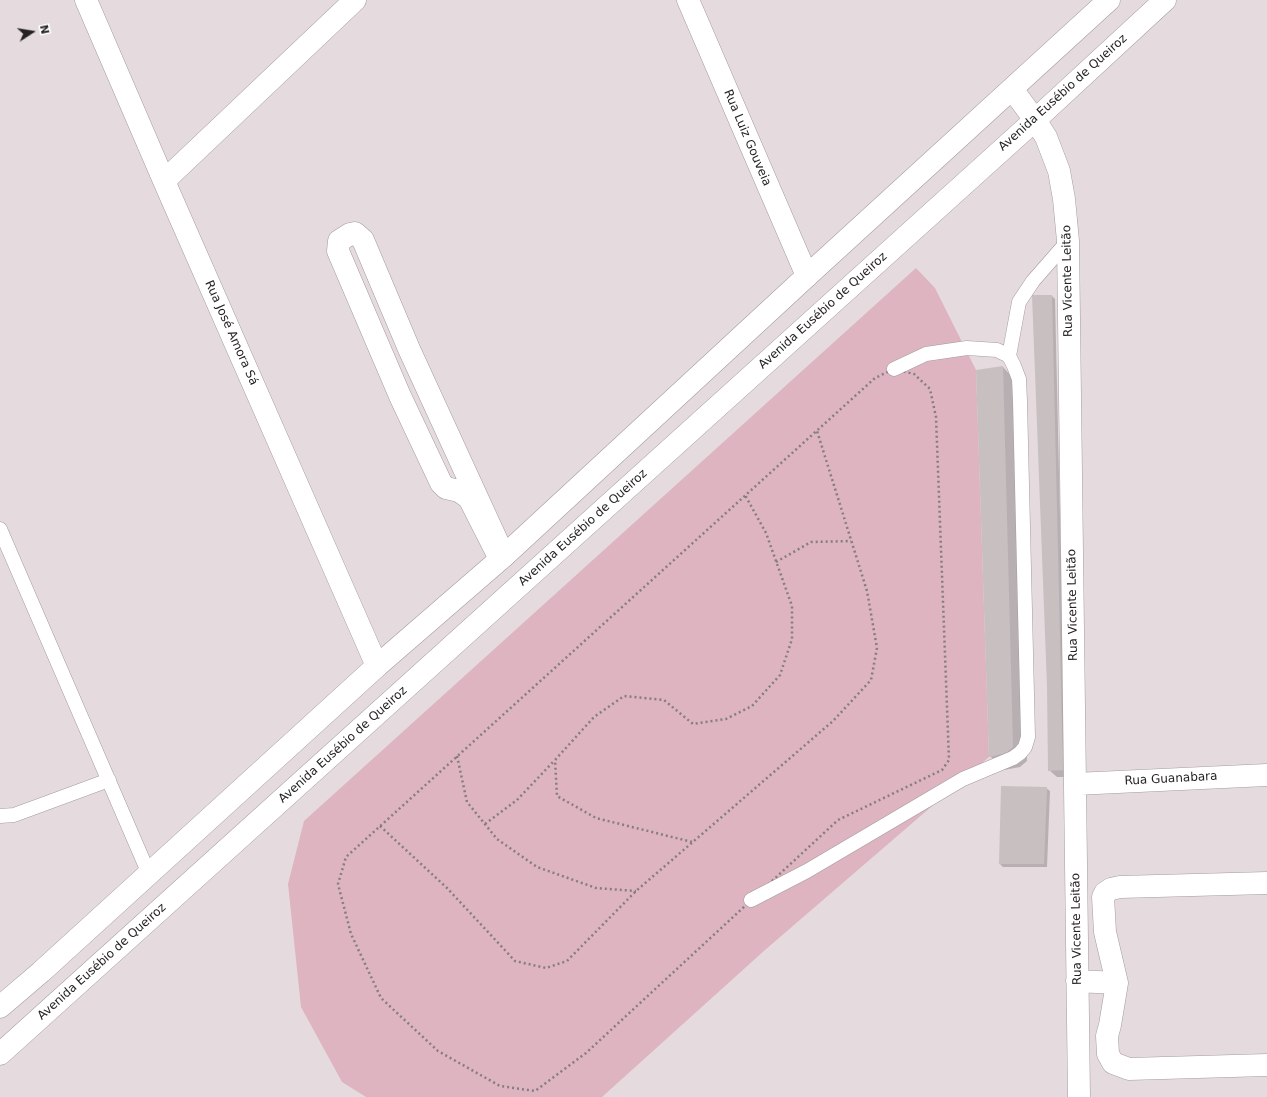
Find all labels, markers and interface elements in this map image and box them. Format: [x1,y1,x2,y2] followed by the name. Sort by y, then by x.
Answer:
[12,12,52,52] north arrow
[37,24,52,35] text: N
[996,32,1130,154] street label: Avenida Eusébio de Queiroz
[720,88,774,188] street label: Rua Luiz Gouveia
[1060,225,1076,337] street label: Rua Vicente Leitão
[756,250,890,372] street label: Avenida Eusébio de Queiroz
[201,278,261,388] street label: Rua José Amora Sá
[516,467,650,589] street label: Avenida Eusébio de Queiroz
[1065,549,1081,661] street label: Rua Vicente Leitão
[276,684,410,806] street label: Avenida Eusébio de Queiroz
[1124,769,1218,789] street label: Rua Guanabara
[1069,873,1085,985] street label: Rua Vicente Leitão
[35,901,169,1023] street label: Avenida Eusébio de Queiroz

